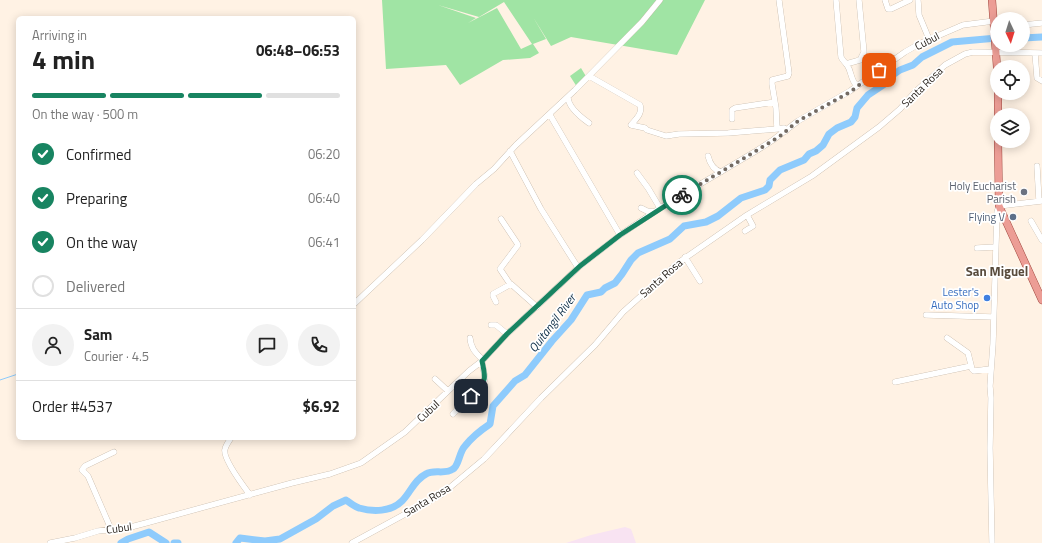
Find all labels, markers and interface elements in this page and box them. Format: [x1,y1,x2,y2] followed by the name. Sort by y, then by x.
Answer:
[990,12,1030,52] north arrow
[990,12,1030,148] map controls
[32,25,87,45] text: Arriving in
[912,28,942,54] street label: Cubul
[256,39,340,62] text: 06:48–06:53
[32,40,95,79] text: 4 min
[862,53,896,87] pin
[868,59,890,81] icon: bag
[990,60,1030,100] button: locate
[898,63,947,111] street label: Santa Rosa
[32,104,138,124] text: On the way · 500 m
[990,108,1030,148] button: layers
[32,143,54,165] icon: check
[66,143,131,166] text: Confirmed
[308,144,340,164] text: 06:20
[662,175,702,215] courier
[949,178,1016,207] place label: Holy Eucharist Parish
[671,184,693,206] icon: bike
[32,187,54,209] icon: check
[66,187,127,210] text: Preparing
[1019,187,1029,197] marker: Holy Eucharist Parish
[308,188,340,208] text: 06:40
[969,209,1006,225] place label: Flying V
[1008,212,1018,222] marker: Flying V
[32,231,54,253] icon: check
[66,231,138,254] text: On the way
[308,232,340,252] text: 06:41
[636,255,686,301] street label: Santa Rosa
[966,261,1028,281] district label: San Miguel
[66,275,125,298] text: Delivered
[931,284,979,313] place label: Lester's Auto Shop
[524,288,582,356] water label: Quitangil River
[982,293,992,303] marker: Lester's Auto Shop
[84,323,112,346] text: Sam
[32,324,74,366] button: person
[246,324,288,366] button: chat
[298,324,340,366] button: phone
[84,346,149,366] text: Courier · 4.5
[454,379,488,413] pin
[460,385,482,407] icon: home
[32,395,113,418] text: Order #4537
[303,395,340,418] text: $6.92
[413,396,443,426] street label: Cubul
[400,479,454,520] street label: Santa Rosa
[105,518,133,538] street label: Cubul

